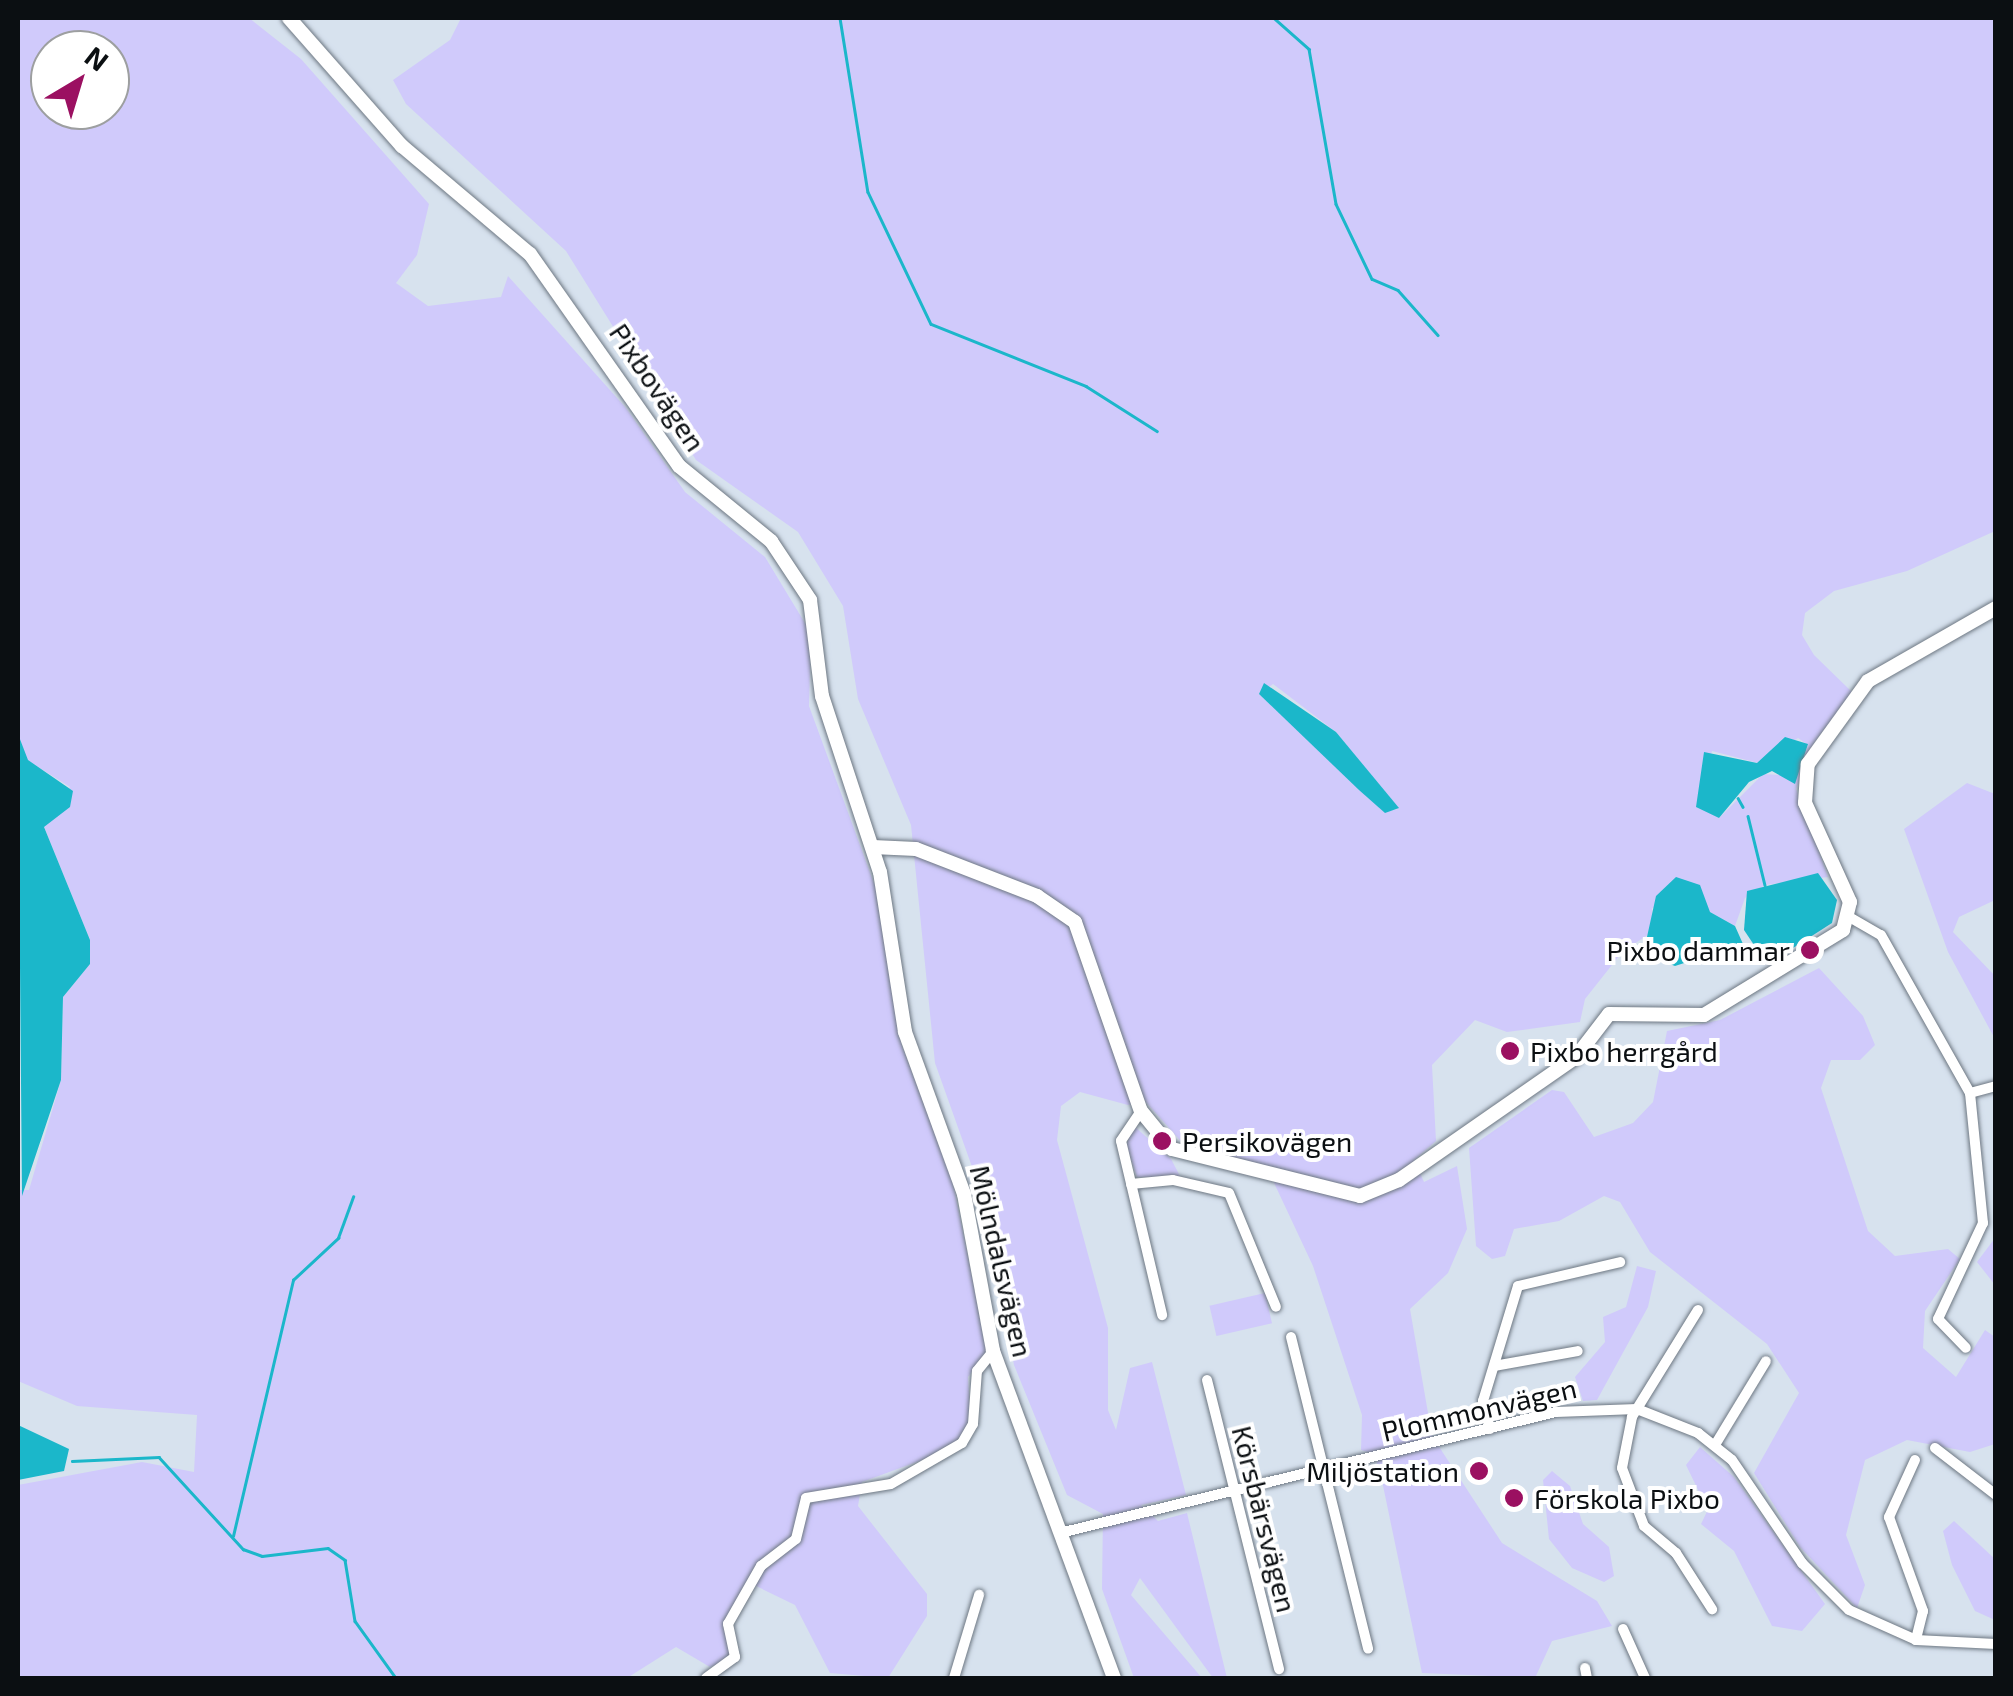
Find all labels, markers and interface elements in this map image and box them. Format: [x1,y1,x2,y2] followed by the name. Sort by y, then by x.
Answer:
[30,30,130,130] north arrow
[79,38,116,78] text: N
[603,317,713,457] street label: Pixbovägen
[1607,933,1790,967] place label: Pixbo dammar
[1799,939,1821,961] marker: Pixbo dammar
[1530,1034,1718,1068] place label: Pixbo herrgård
[1499,1040,1521,1062] marker: Pixbo herrgård
[1182,1124,1352,1158] place label: Persikovägen
[1151,1130,1173,1152] marker: Persikovägen
[964,1162,1040,1360] street label: Mölndalsvägen
[1378,1370,1580,1448] street label: Plommonvägen
[1226,1422,1304,1616] street label: Körsbärsvägen
[1306,1454,1459,1488] place label: Miljöstation
[1468,1460,1490,1482] marker: Miljöstation
[1534,1481,1720,1515] place label: Förskola Pixbo
[1503,1487,1525,1509] marker: Förskola Pixbo

